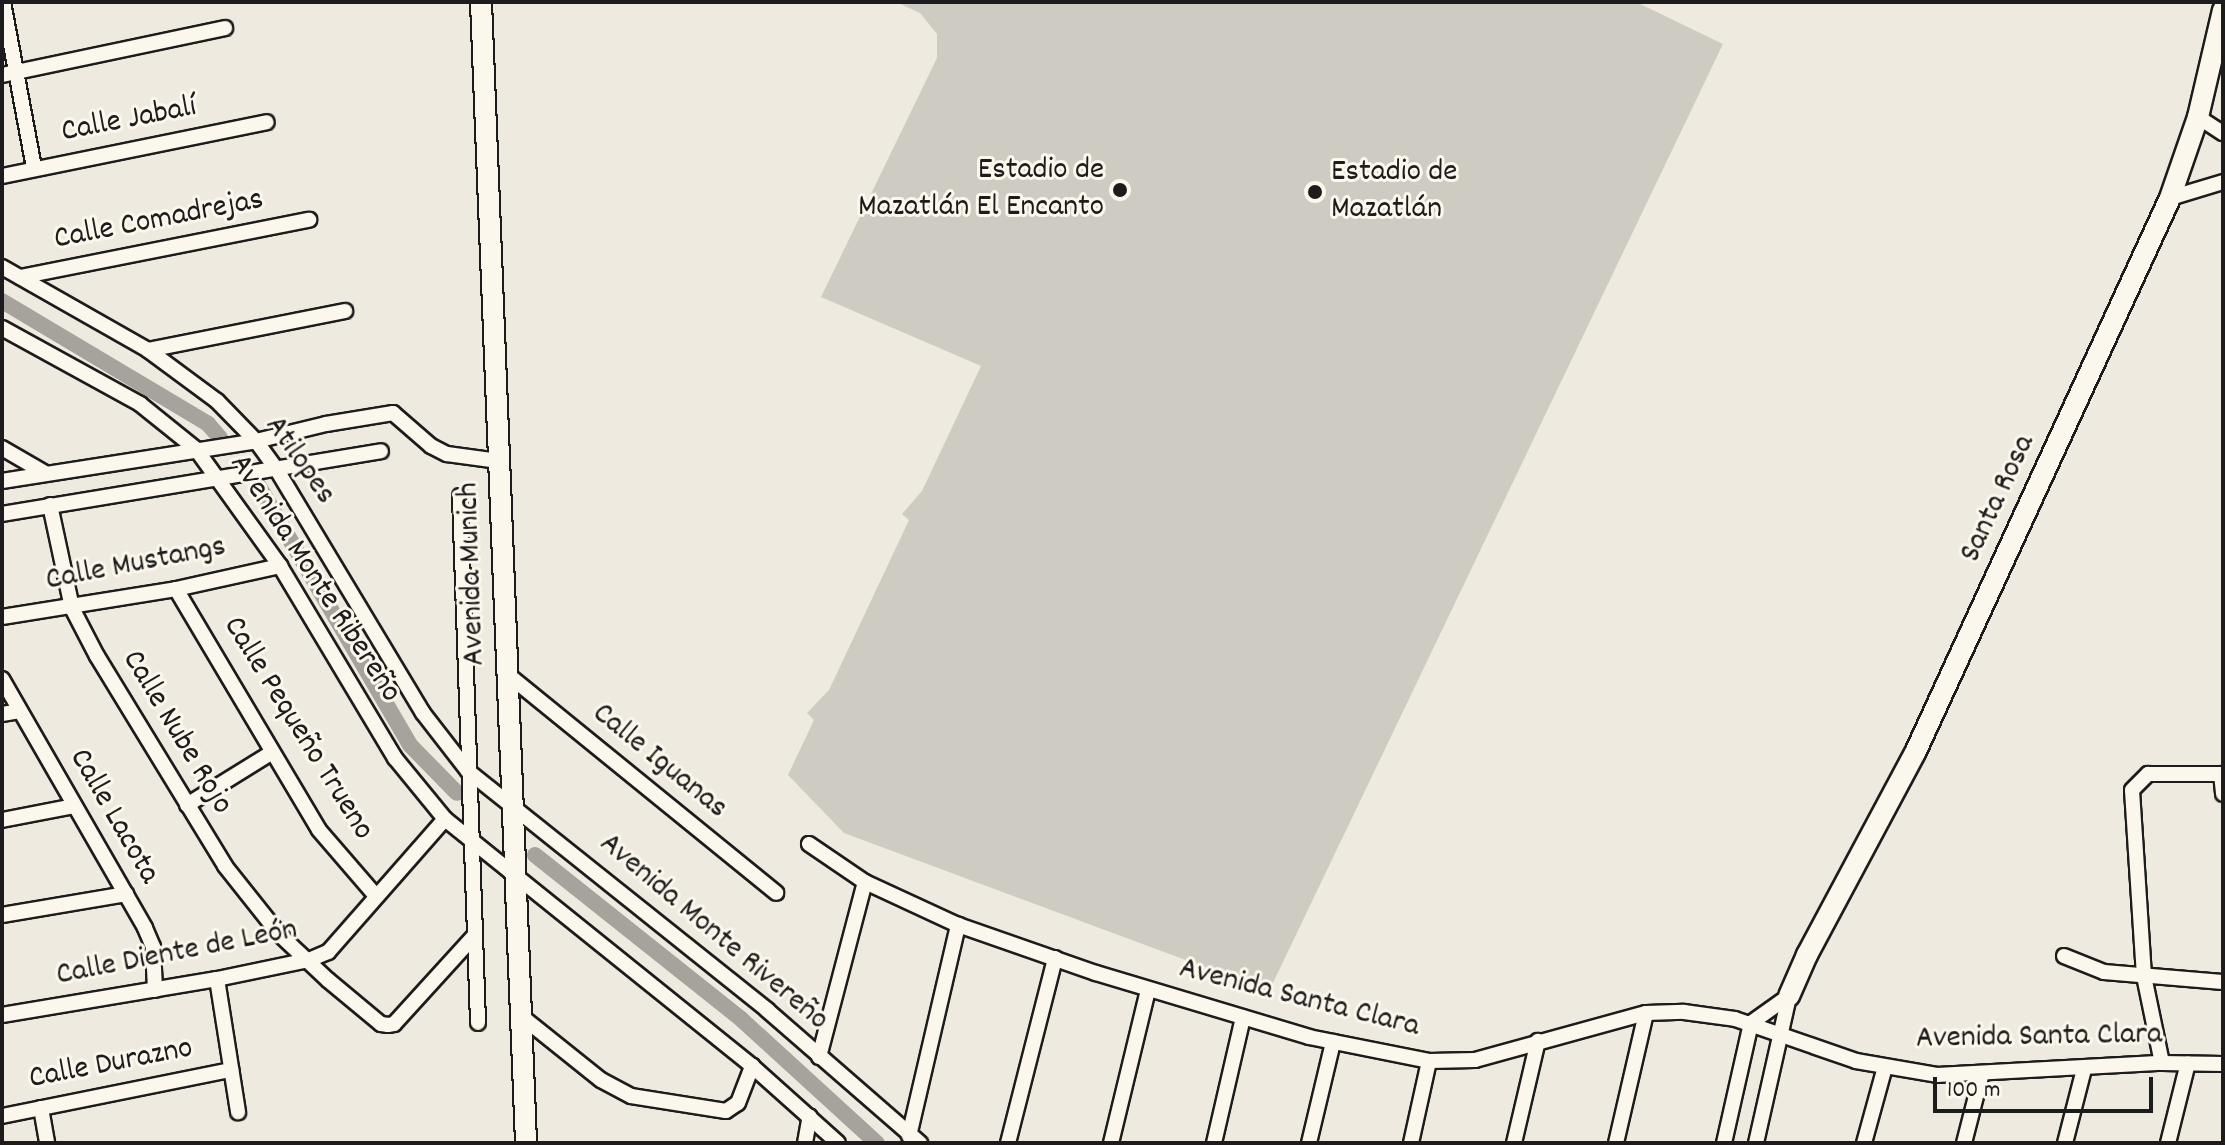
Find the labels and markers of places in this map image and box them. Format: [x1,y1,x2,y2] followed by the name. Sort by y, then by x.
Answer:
[858,153,1104,228] place label: Estadio de Mazatlán El Encanto
[1331,155,1457,230] place label: Estadio de Mazatlán
[1111,181,1129,199] marker: Estadio de Mazatlán El Encanto
[1306,183,1324,201] marker: Estadio de Mazatlán

